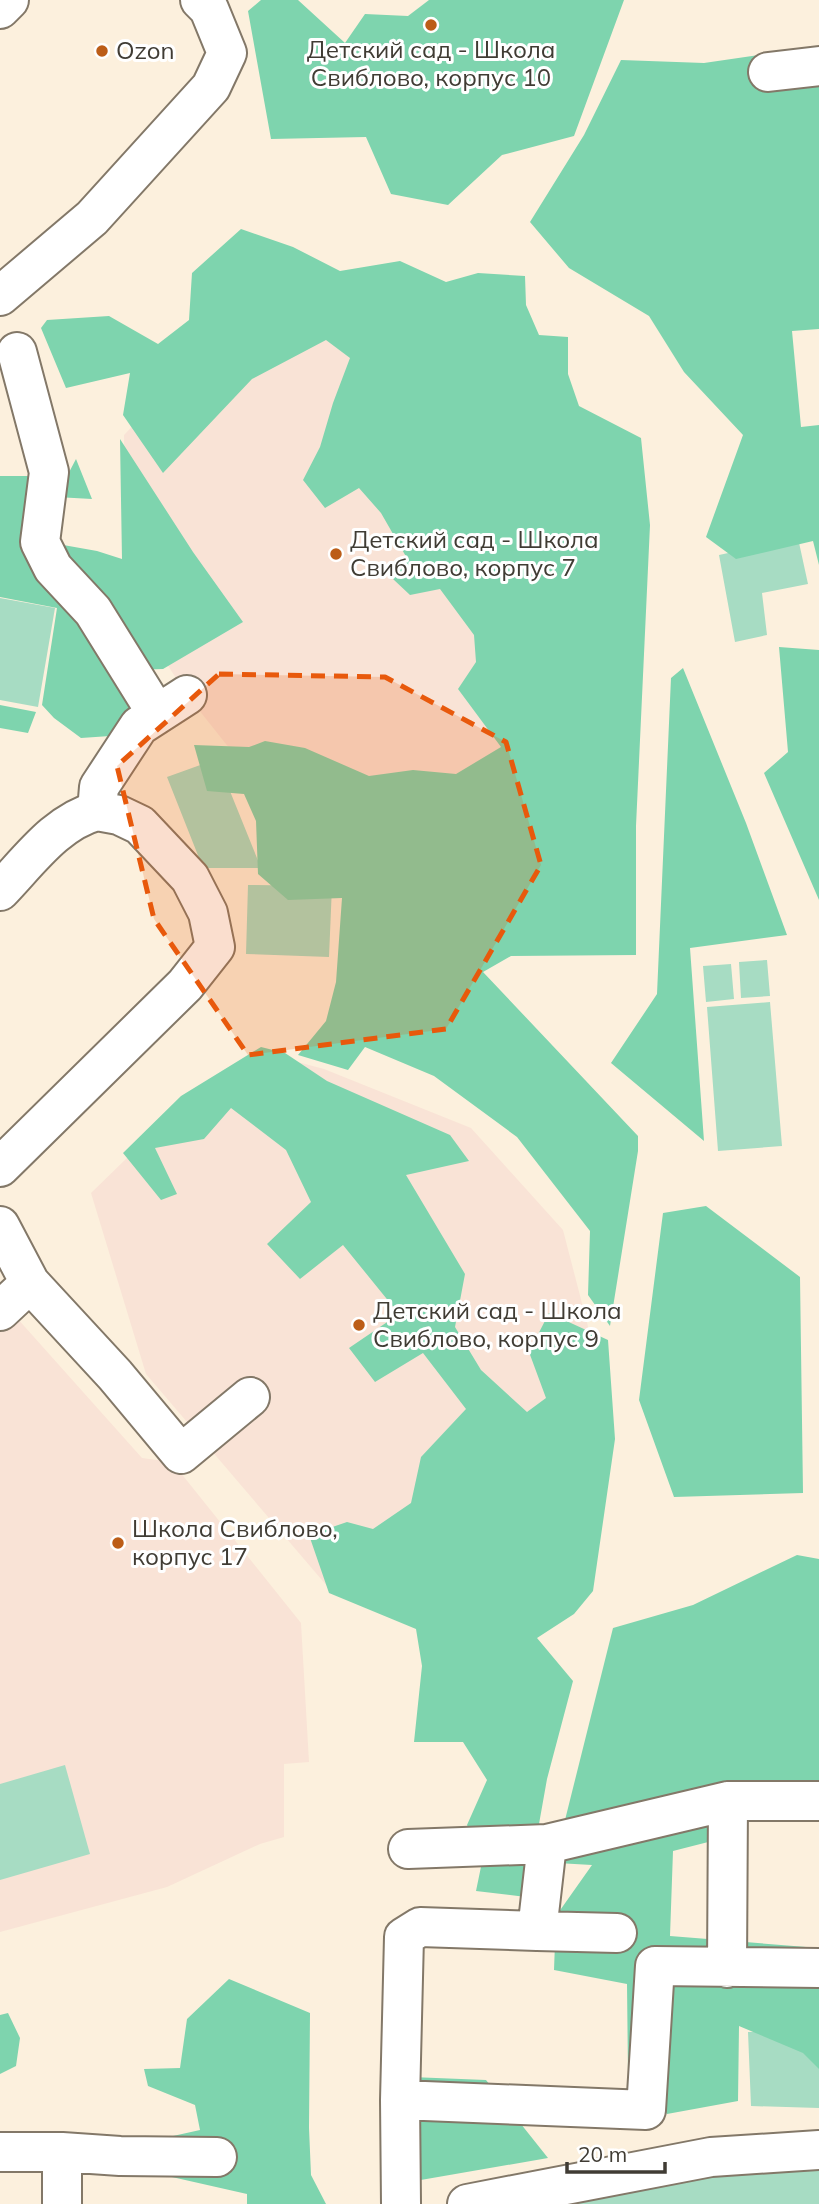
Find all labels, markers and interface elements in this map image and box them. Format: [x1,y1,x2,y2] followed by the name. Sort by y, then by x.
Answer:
[423,17,439,33] marker: Детский сад - Школа Свиблово, корпус 10
[307,34,555,92] place label: Детский сад - Школа Свиблово, корпус 10
[116,35,175,65] place label: Ozon
[94,43,110,59] marker: Ozon
[350,524,599,582] place label: Детский сад - Школа Свиблово, корпус 7
[328,546,344,562] marker: Детский сад - Школа Свиблово, корпус 7
[373,1295,622,1353] place label: Детский сад - Школа Свиблово, корпус 9
[351,1317,367,1333] marker: Детский сад - Школа Свиблово, корпус 9
[132,1513,338,1571] place label: Школа Свиблово, корпус 17
[110,1535,126,1551] marker: Школа Свиблово, корпус 17
[567,2130,665,2174] scale bar
[578,2141,627,2167] text: 20 m

